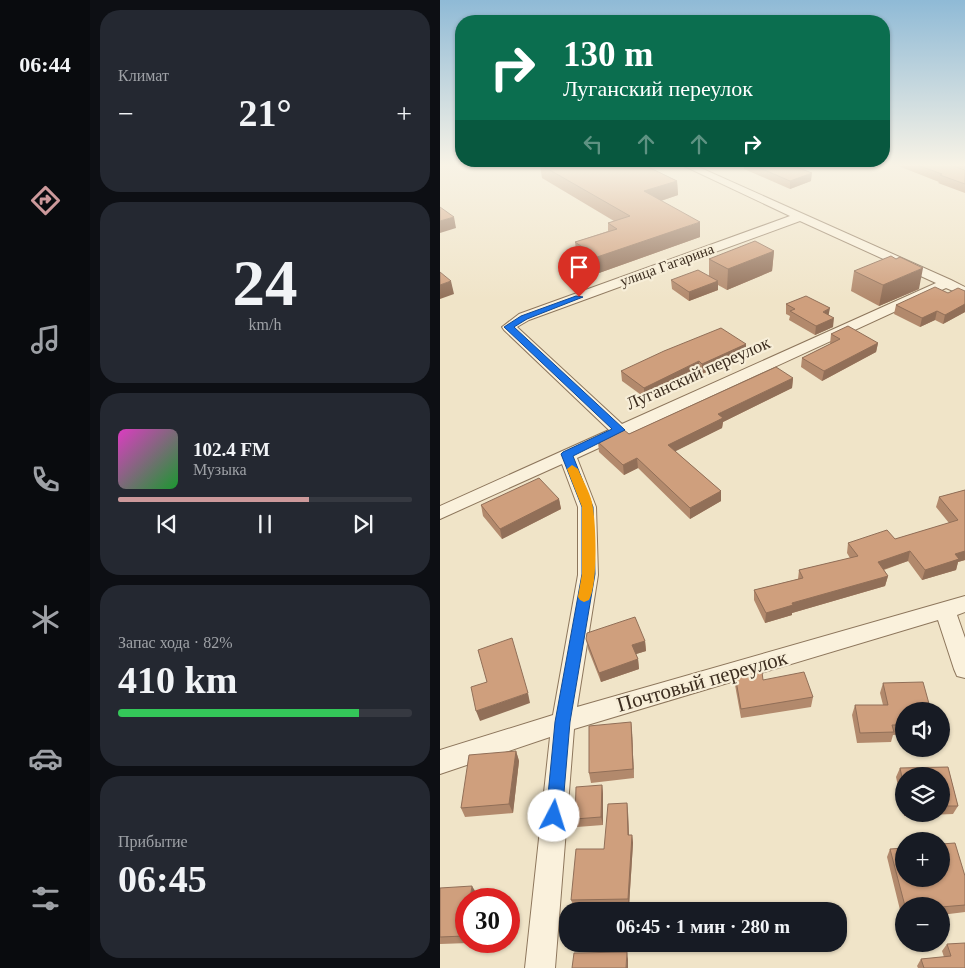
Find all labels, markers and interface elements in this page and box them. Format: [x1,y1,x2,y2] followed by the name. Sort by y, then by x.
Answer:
[480,35,545,100] icon: right
[563,35,653,74] text: 130 m
[19,52,71,77] text: 06:44
[118,67,169,84] text: Климат
[563,76,753,101] text: Луганский переулок
[238,92,292,134] text: 21°
[118,98,134,129] text: −
[396,98,412,129] text: +
[579,130,607,158] icon: left
[632,130,660,158] icon: ahead
[685,130,713,158] icon: ahead
[738,130,766,158] icon: right
[28,183,63,218] icon: directions
[618,240,716,289] street label: улица Гагарина
[558,246,600,297] pin
[233,247,298,319] text: 24
[565,253,593,281] icon: arrive
[249,316,281,333] text: km/h
[28,322,63,357] icon: music
[623,332,773,414] street label: Луганский переулок
[193,439,270,460] text: 102.4 FM
[193,461,247,478] text: Музыка
[28,462,63,497] icon: phone
[153,510,181,538] icon: previous
[251,510,279,538] icon: pause
[349,510,377,538] icon: next
[28,602,63,637] icon: climate
[118,634,233,651] text: Запас хода · 82%
[614,645,791,717] street label: Почтовый переулок
[118,659,237,701] text: 410 km
[895,702,950,952] map controls
[895,702,950,757] button: sound
[28,741,63,776] icon: car
[895,767,950,822] button: layers
[527,789,579,841] position arrow
[895,832,950,887] button: +
[118,833,188,850] text: Прибытие
[118,858,207,900] text: 06:45
[28,881,63,916] icon: filters
[455,888,520,953] speed limit sign: 30
[895,897,950,952] button: −
[616,916,790,937] text: 06:45 · 1 мин · 280 m

